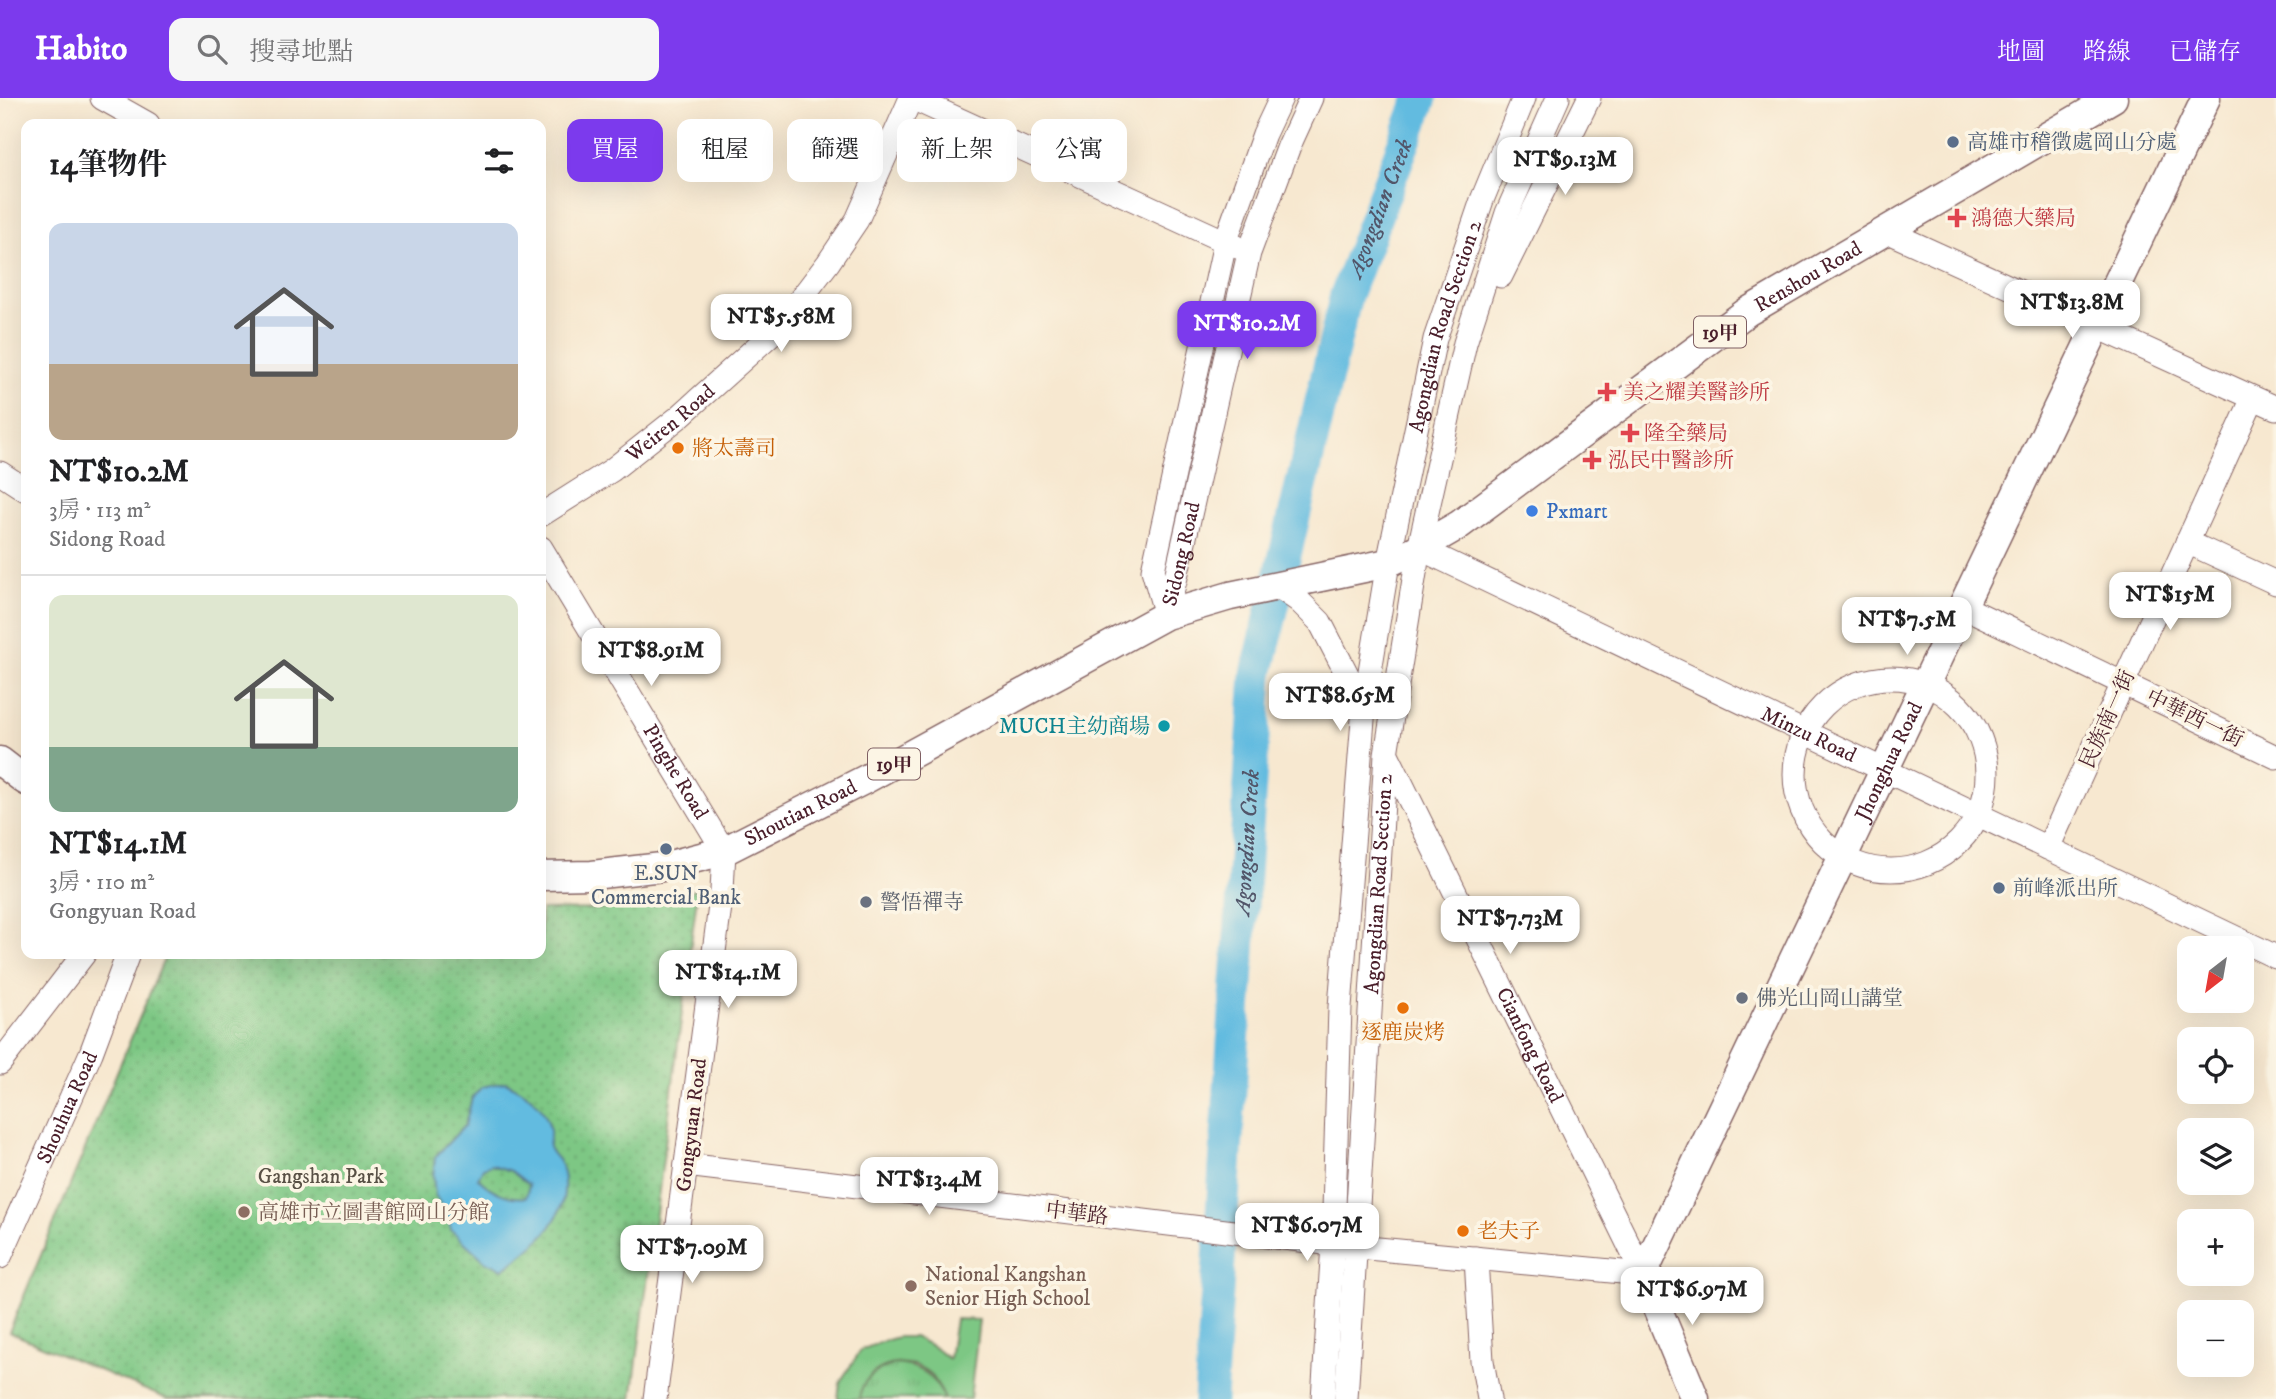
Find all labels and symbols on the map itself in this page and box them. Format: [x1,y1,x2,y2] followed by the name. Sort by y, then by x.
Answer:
[1967,130,2177,156] place label: 高雄市稽徵處岡山分處
[1945,134,1961,150] marker: 高雄市稽徵處岡山分處
[1340,135,1420,285] water label: Agongdian Creek
[1493,138,1637,197] pin: NT$9.13M
[1971,206,2076,232] place label: 鴻德大藥局
[1949,210,1965,226] marker: 鴻德大藥局
[1404,216,1488,435] street label: Agongdian Road Section 2
[1750,236,1867,319] street label: Renshou Road
[2000,280,2144,340] pin: NT$13.8M
[709,294,853,354] pin: NT$5.58M
[1175,302,1319,361] pin: NT$10.2M
[1694,316,1746,348] road number: 19甲
[620,379,721,469] street label: Weiren Road
[1623,380,1770,406] place label: 美之耀美醫診所
[1597,382,1617,402] marker: 美之耀美醫診所
[1644,421,1728,447] place label: 隆全藥局
[1622,425,1638,441] marker: 隆全藥局
[692,436,776,462] place label: 將太壽司
[670,440,686,456] marker: 將太壽司
[1608,448,1734,474] place label: 泓民中醫診所
[1582,450,1602,470] marker: 泓民中醫診所
[1157,499,1207,609] street label: Sidong Road
[1546,499,1608,525] place label: Pxmart
[1524,503,1540,519] marker: Pxmart
[2113,573,2227,632] pin: NT$15M
[1842,598,1972,657] pin: NT$7.5M
[579,628,723,688] pin: NT$8.91M
[2075,666,2141,773] street label: 民族南一街
[1268,674,1412,733] pin: NT$8.65M
[2142,684,2247,754] street label: 中華西一街
[1849,697,1929,827] street label: Jhonghua Road
[1756,701,1861,769] street label: Minzu Road
[999,714,1150,740] place label: MUCH主幼商場
[1156,718,1172,734] marker: MUCH主幼商場
[636,720,714,825] street label: Pinghe Road
[868,748,920,779] road number: 19甲
[1228,768,1267,919] water label: Agongdian Creek
[1359,773,1399,995] street label: Agongdian Road Section 2
[740,774,862,853] street label: Shoutian Road
[658,841,674,857] marker: E.SUN Commercial Bank
[591,861,742,911] place label: E.SUN Commercial Bank
[2013,876,2118,902] place label: 前峰派出所
[1991,880,2007,896] marker: 前峰派出所
[880,890,964,916] place label: 警悟禪寺
[858,894,874,910] marker: 警悟禪寺
[1438,896,1582,956] pin: NT$7.73M
[2177,936,2254,1013] north arrow
[656,950,800,1010] pin: NT$14.1M
[1490,983,1569,1108] street label: Cianfong Road
[1756,986,1903,1012] place label: 佛光山岡山講堂
[1734,990,1750,1006] marker: 佛光山岡山講堂
[1395,1000,1411,1016] marker: 逐鹿炭烤
[1361,1020,1445,1046] place label: 逐鹿炭烤
[31,1047,104,1168] street label: Shouhua Road
[671,1056,713,1193] street label: Gongyuan Road
[857,1158,1001,1217] pin: NT$13.4M
[258,1164,385,1190] park label: Gangshan Park
[1044,1197,1110,1231] street label: 中華路
[258,1200,489,1226] place label: 高雄市立圖書館岡山分館
[236,1204,252,1220] marker: 高雄市立圖書館岡山分館
[1235,1204,1379,1263] pin: NT$6.07M
[1477,1219,1540,1245] place label: 老夫子
[1455,1223,1471,1239] marker: 老夫子
[620,1226,764,1285] pin: NT$7.09M
[925,1262,1091,1312] place label: National Kangshan Senior High School
[1620,1268,1764,1327] pin: NT$6.97M
[903,1278,919,1294] marker: National Kangshan Senior High School

